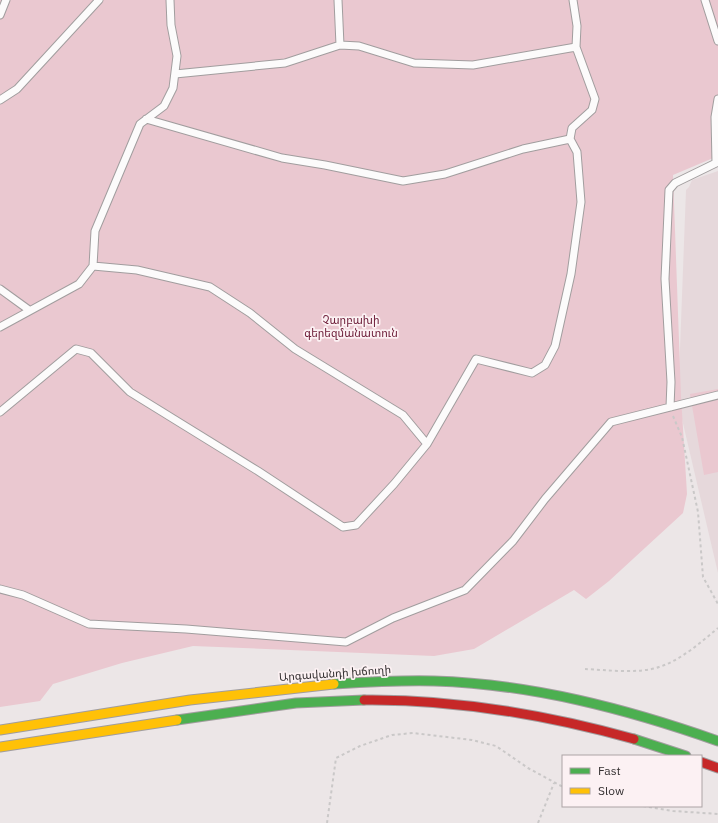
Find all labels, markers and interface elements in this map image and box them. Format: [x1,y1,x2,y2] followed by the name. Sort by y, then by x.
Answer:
[304,313,398,340] park label: Չարբախի գերեզմանատուն
[279,662,391,684] street label: Արգավանդի խճուղի
[562,755,702,807] legend
[598,763,621,778] text: Fast
[598,783,624,798] text: Slow

